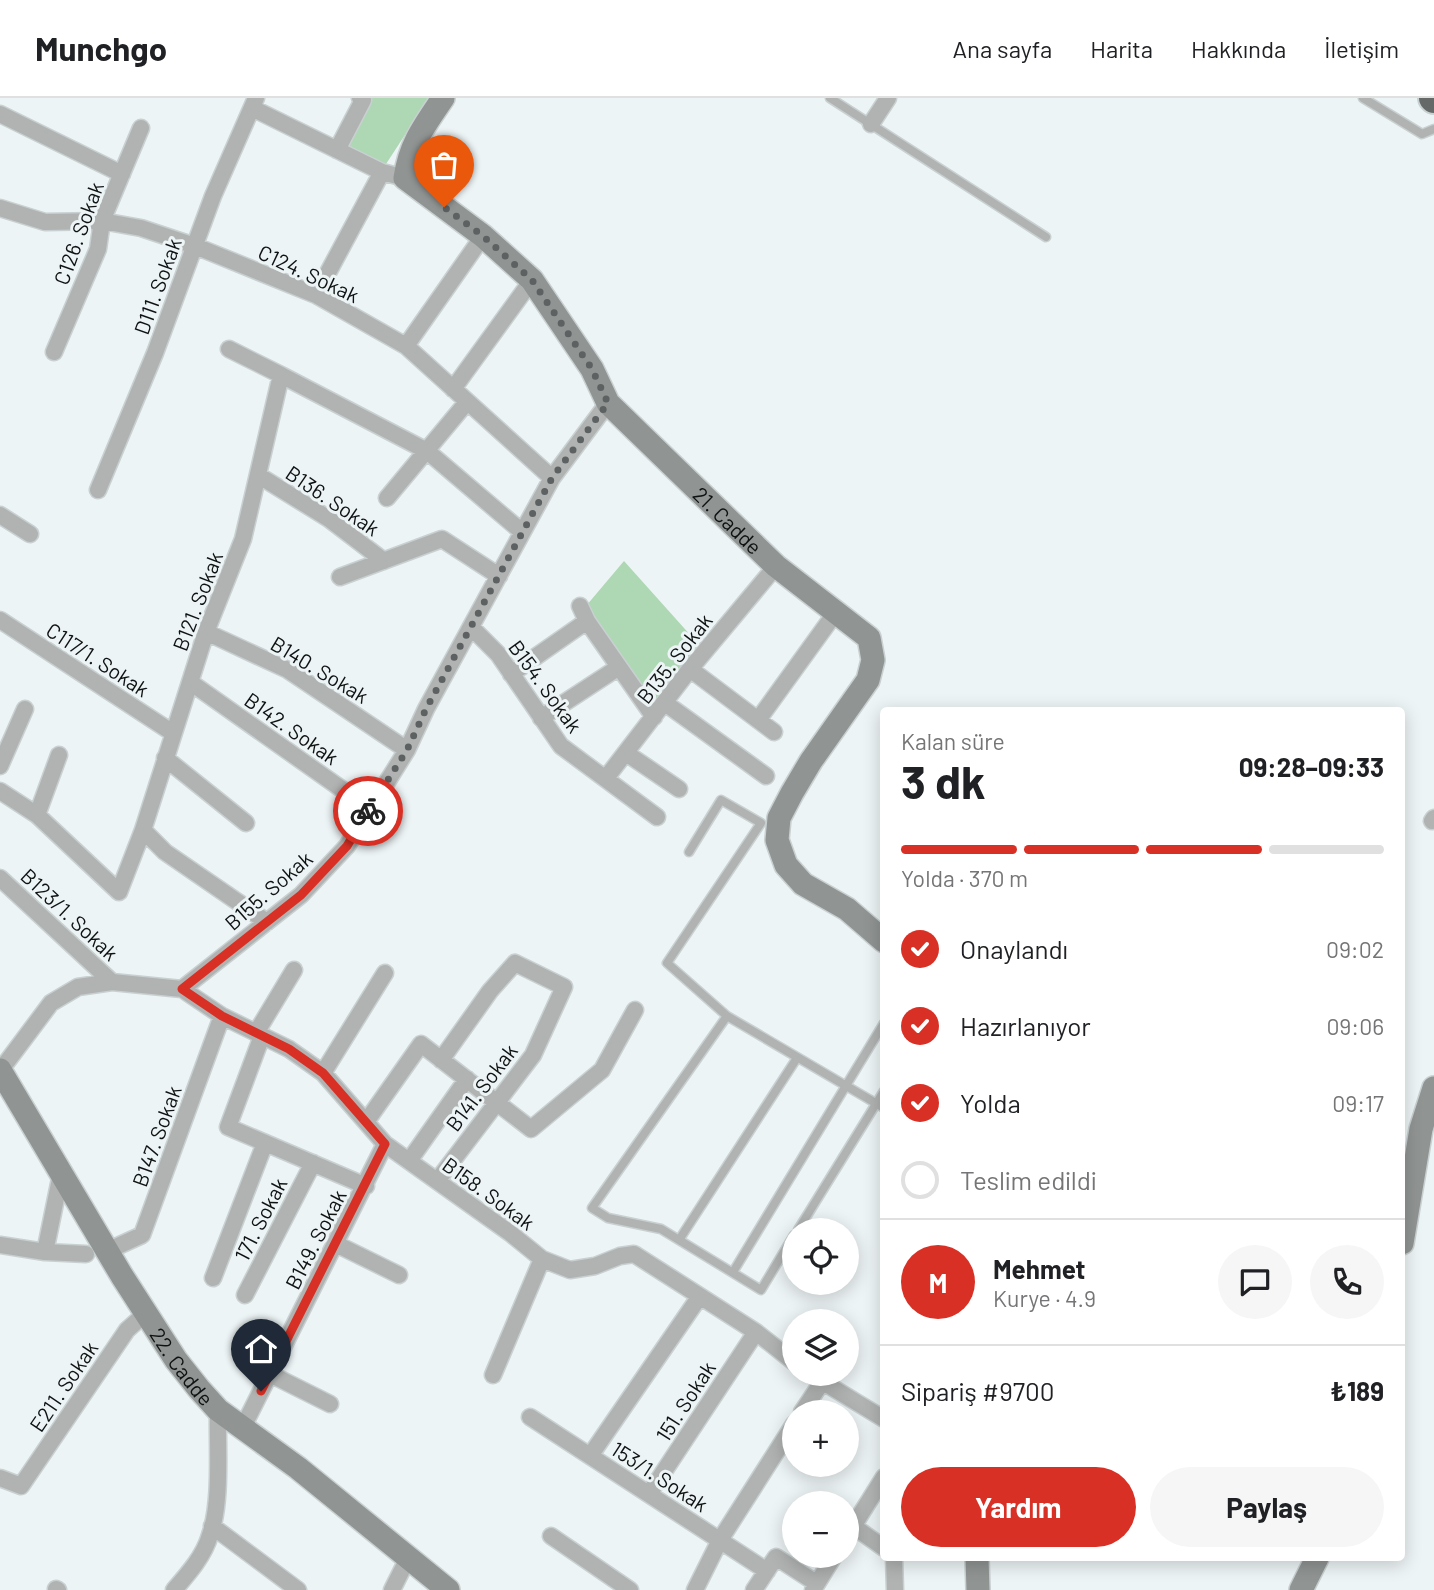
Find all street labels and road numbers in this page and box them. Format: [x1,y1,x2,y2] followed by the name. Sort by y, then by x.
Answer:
[48,178,108,288] street label: C126. Sokak
[128,235,186,337] street label: D111. Sokak
[255,239,363,307] street label: C124. Sokak
[281,460,385,540] street label: B136. Sokak
[689,481,768,559] street label: 21. Cadde
[167,548,227,654] street label: B121. Sokak
[631,608,717,708] street label: B135. Sokak
[42,617,154,701] street label: C117/1. Sokak
[267,630,373,708] street label: B140. Sokak
[504,635,588,737] street label: B154. Sokak
[240,687,344,769] street label: B142. Sokak
[219,845,317,935] street label: B155. Sokak
[16,863,124,965] street label: B123/1. Sokak
[440,1038,522,1136] street label: B141. Sokak
[126,1082,186,1190] street label: B147. Sokak
[438,1151,540,1235] street label: B158. Sokak
[228,1173,292,1265] street label: 171. Sokak
[279,1185,351,1293] street label: B149. Sokak
[146,1323,220,1410] street label: 22. Cadde
[24,1336,102,1436] street label: E211. Sokak
[650,1356,720,1446] street label: 151. Sokak
[607,1436,713,1516] street label: 153/1. Sokak

